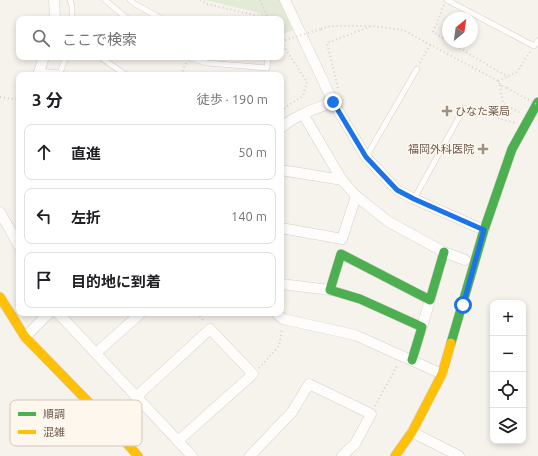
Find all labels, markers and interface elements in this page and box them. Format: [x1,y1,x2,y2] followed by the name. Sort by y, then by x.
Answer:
[442,12,478,48] north arrow
[16,16,284,60] search box
[30,27,52,49] icon: search
[62,31,137,48] text: ここで検索
[32,90,63,109] text: 3 分
[197,92,268,106] text: 徒歩 · 190 m
[324,93,342,111] route end
[455,105,510,117] place label: ひなた薬局
[442,106,452,116] marker: ひなた薬局
[33,141,55,163] icon: ahead
[408,143,474,155] place label: 福岡外科医院
[477,143,489,155] marker: 福岡外科医院
[71,145,101,162] text: 直進
[238,145,267,159] text: 50 m
[33,205,55,227] icon: left
[71,209,101,226] text: 左折
[231,209,267,223] text: 140 m
[33,269,55,291] icon: arrive
[71,273,161,290] text: 目的地に到着
[454,296,472,314] route start
[490,300,526,444] map controls
[490,300,526,336] button: +
[490,336,526,372] button: −
[490,372,526,408] button: locate
[10,400,142,446] legend
[43,408,65,420] text: 順調
[490,408,526,444] button: layers
[43,426,65,438] text: 混雑

